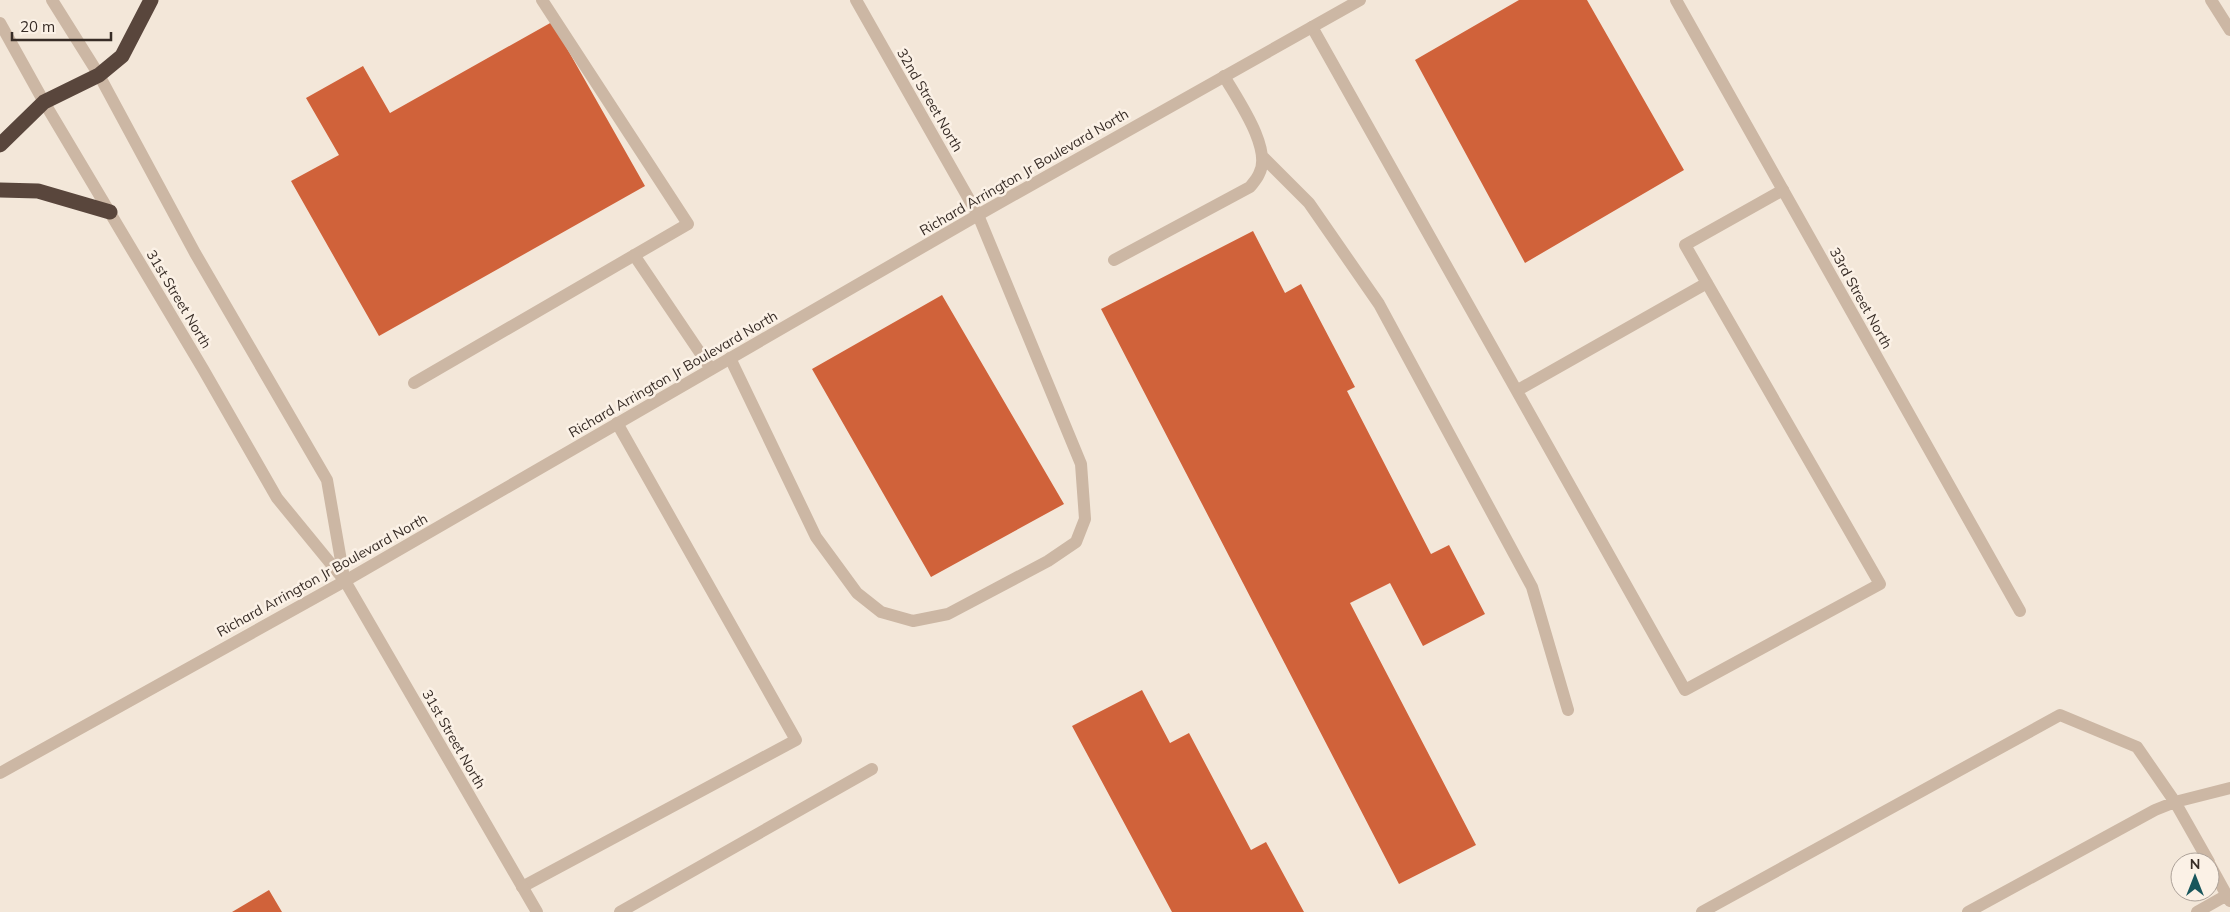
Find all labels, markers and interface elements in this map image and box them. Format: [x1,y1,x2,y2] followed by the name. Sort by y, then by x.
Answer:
[12,10,111,42] scale bar
[20,17,55,36] text: 20 m
[893,45,967,155] street label: 32nd Street North
[916,105,1132,239] street label: Richard Arrington Jr Boulevard North
[1826,244,1896,352] street label: 33rd Street North
[143,247,215,351] street label: 31st Street North
[565,307,781,441] street label: Richard Arrington Jr Boulevard North
[213,509,431,641] street label: Richard Arrington Jr Boulevard North
[418,686,490,792] street label: 31st Street North
[2170,852,2220,902] north arrow
[2190,855,2200,873] text: N

